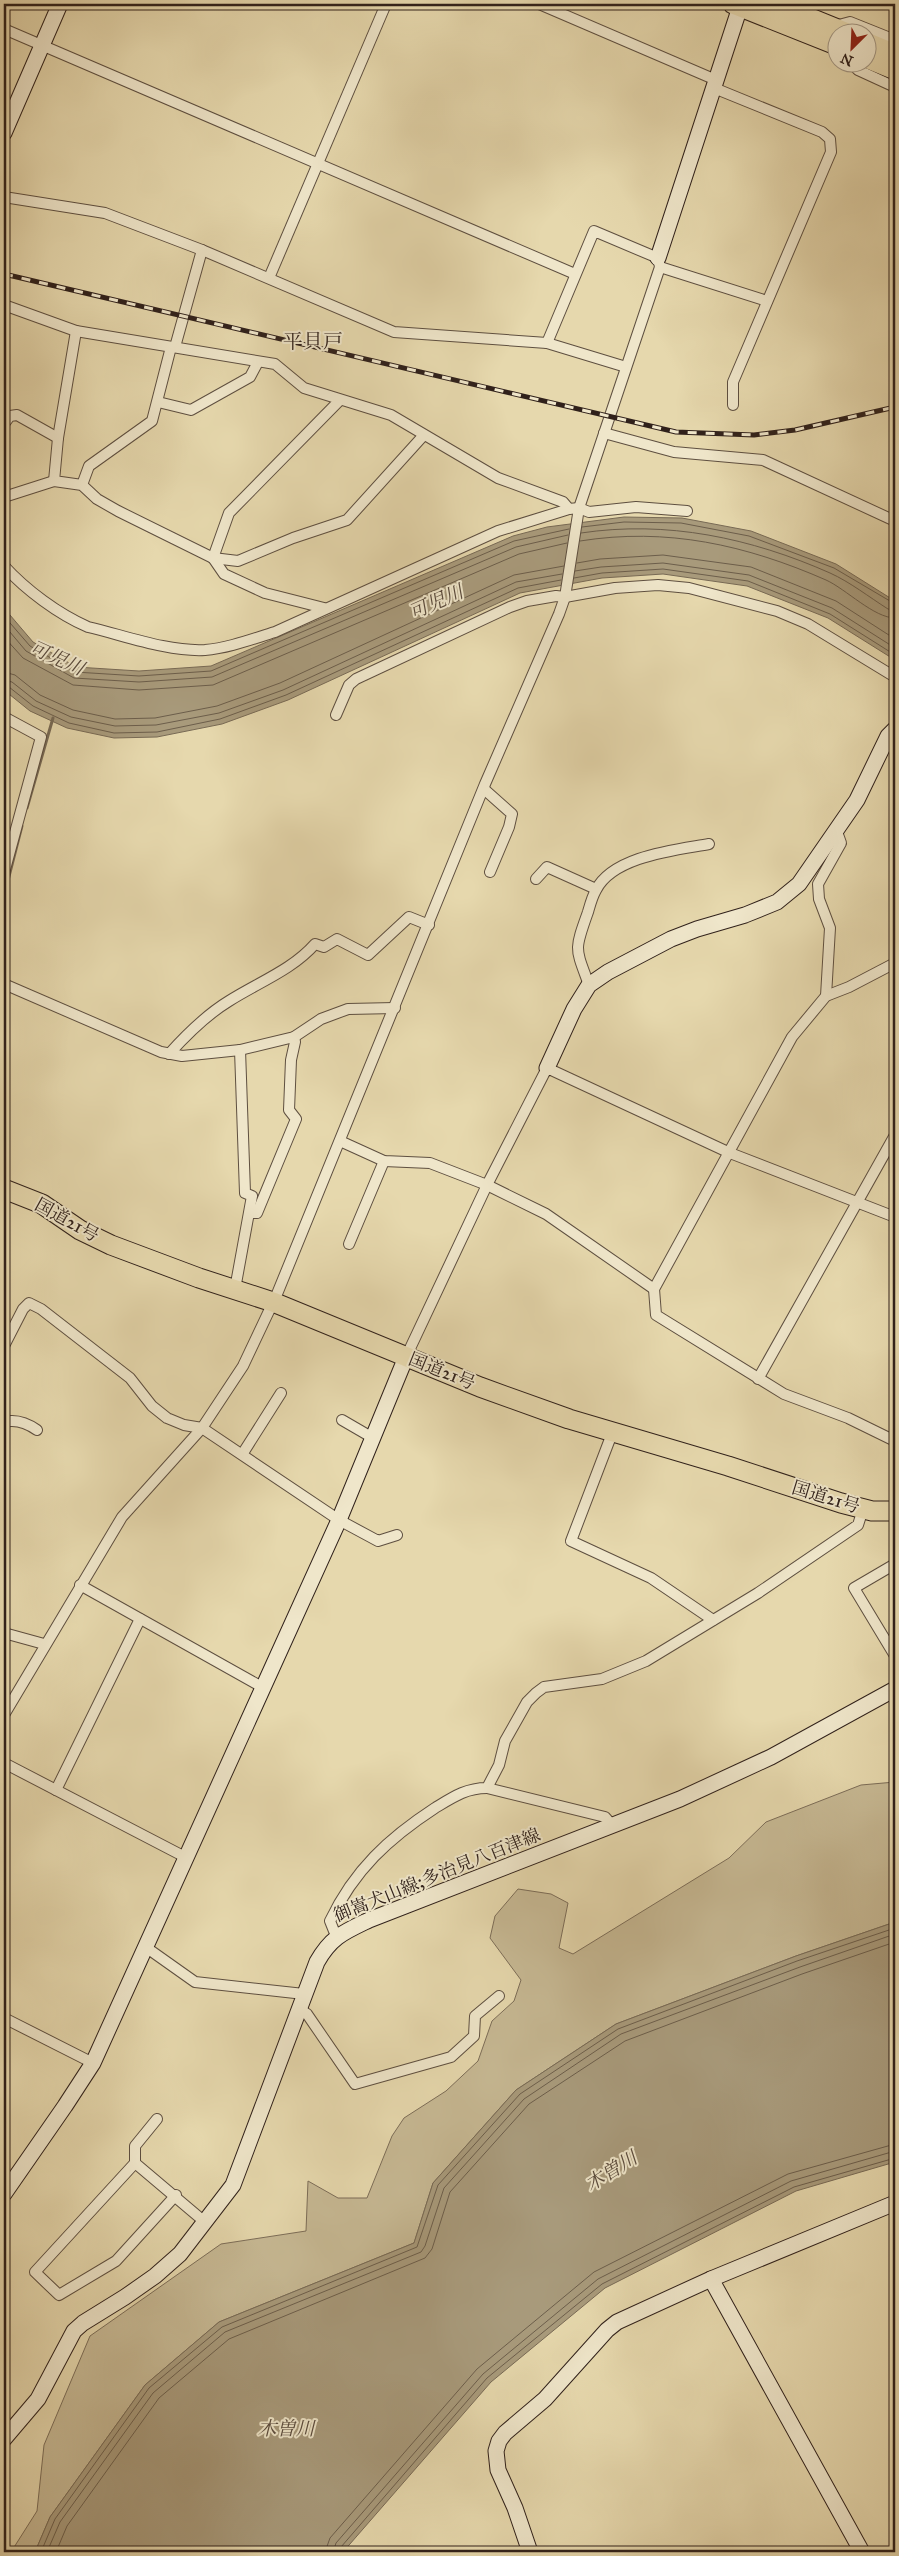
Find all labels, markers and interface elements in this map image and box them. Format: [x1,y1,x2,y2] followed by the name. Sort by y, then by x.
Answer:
[826,22,876,72] north arrow
[838,49,856,70] text: N
[283,329,343,353] district label: 平貝戸
[405,579,469,624] water label: 可児川
[26,636,90,681] water label: 可児川
[31,1193,103,1247] street label: 国道21号
[405,1348,479,1394] street label: 国道21号
[789,1476,863,1518] street label: 国道21号
[330,1823,544,1927] street label: 御嵩犬山線;多治見八百津線
[581,2145,643,2196] water label: 木曽川
[257,2417,316,2440] water label: 木曽川

